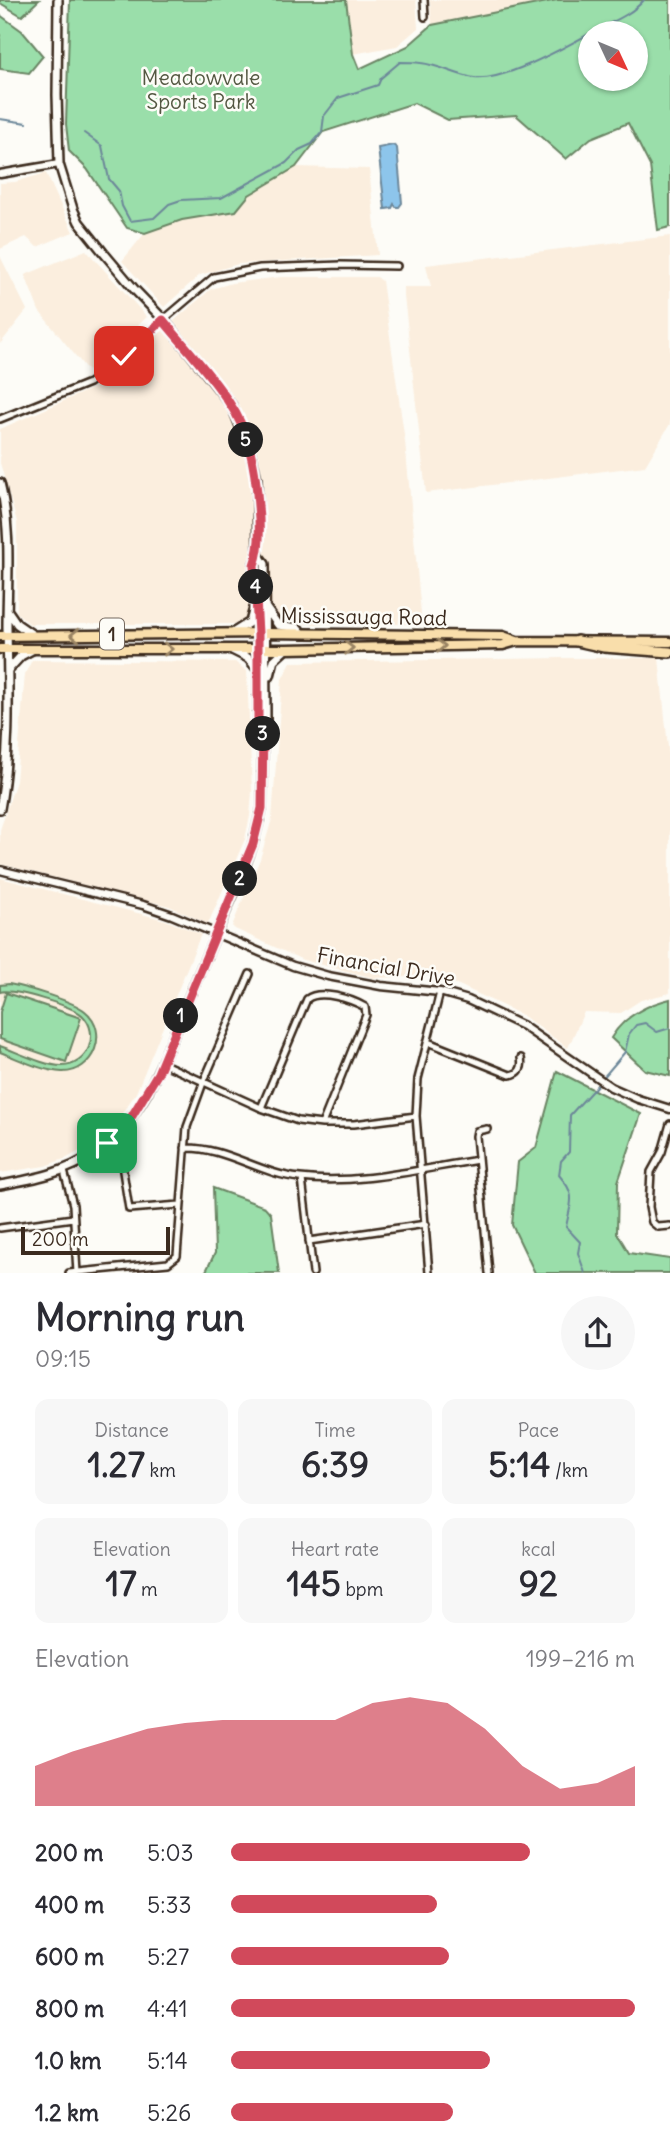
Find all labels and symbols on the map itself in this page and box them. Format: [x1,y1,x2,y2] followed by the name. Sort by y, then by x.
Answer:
[578,21,648,91] north arrow
[142,64,260,115] park label: Meadowvale Sports Park
[94,326,154,386] pin
[229,422,264,458] pin: 5
[238,570,274,604] pin: 4
[280,602,448,631] street label: Mississauga Road
[100,618,124,650] road number: 1
[69,627,80,642] one-way arrow
[436,638,447,654] one-way arrow
[344,640,354,656] one-way arrow
[163,641,174,657] one-way arrow
[246,716,280,752] pin: 3
[222,862,258,896] pin: 2
[315,941,457,992] street label: Financial Drive
[164,998,198,1034] pin: 1
[77,1113,137,1173] pin
[21,1224,170,1256] scale bar

